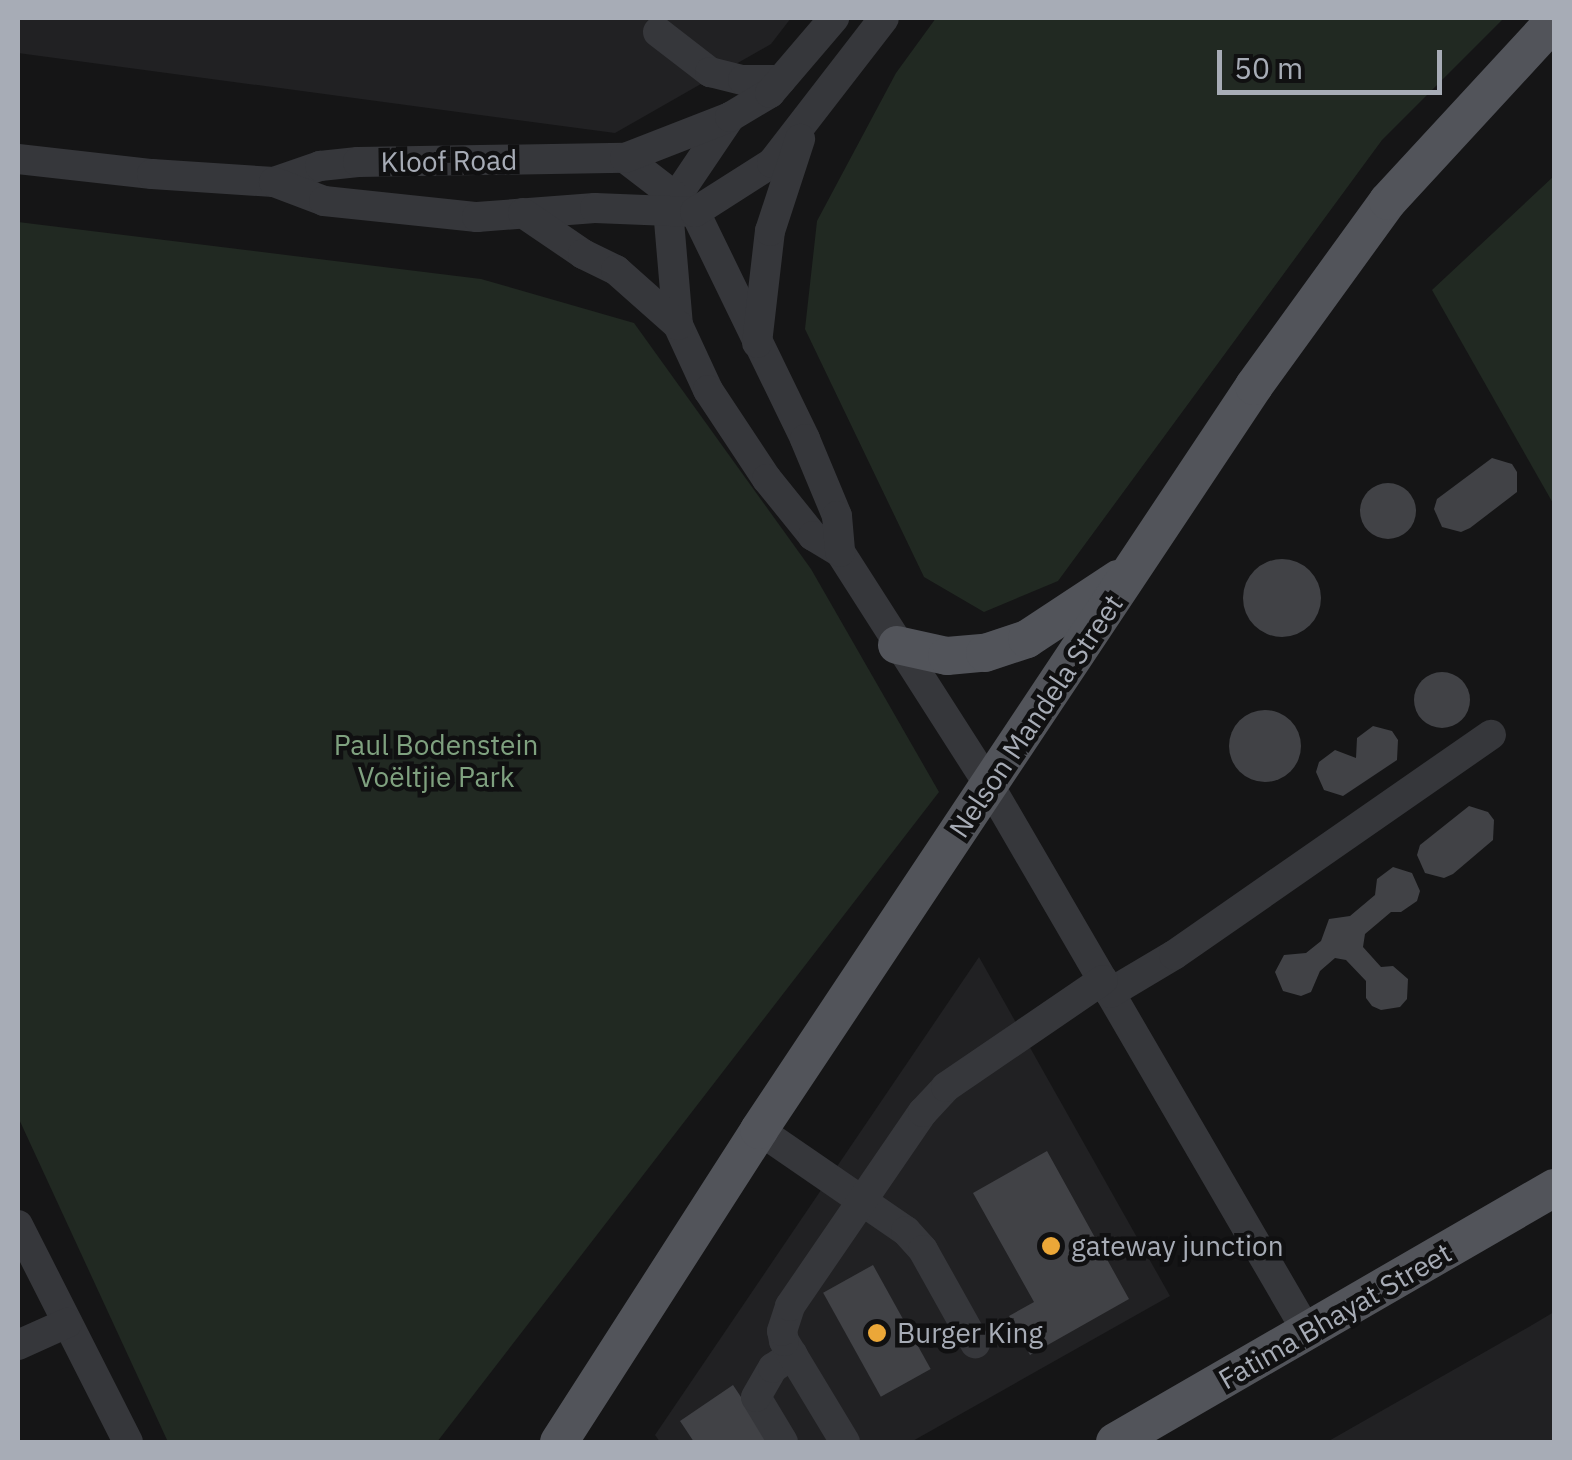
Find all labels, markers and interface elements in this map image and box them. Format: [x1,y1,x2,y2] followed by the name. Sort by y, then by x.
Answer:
[1222,30,1447,92] scale bar
[1234,48,1303,87] text: 50 m
[380,143,518,179] street label: Kloof Road
[942,588,1130,844] street label: Nelson Mandela Street
[334,728,538,794] park label: Paul Bodenstein Voëltjie Park
[1071,1229,1284,1263] place label: gateway junction
[1040,1235,1062,1257] marker: gateway junction
[1213,1236,1457,1396] street label: Fatima Bhayat Street
[897,1316,1043,1350] place label: Burger King
[866,1322,888,1344] marker: Burger King

